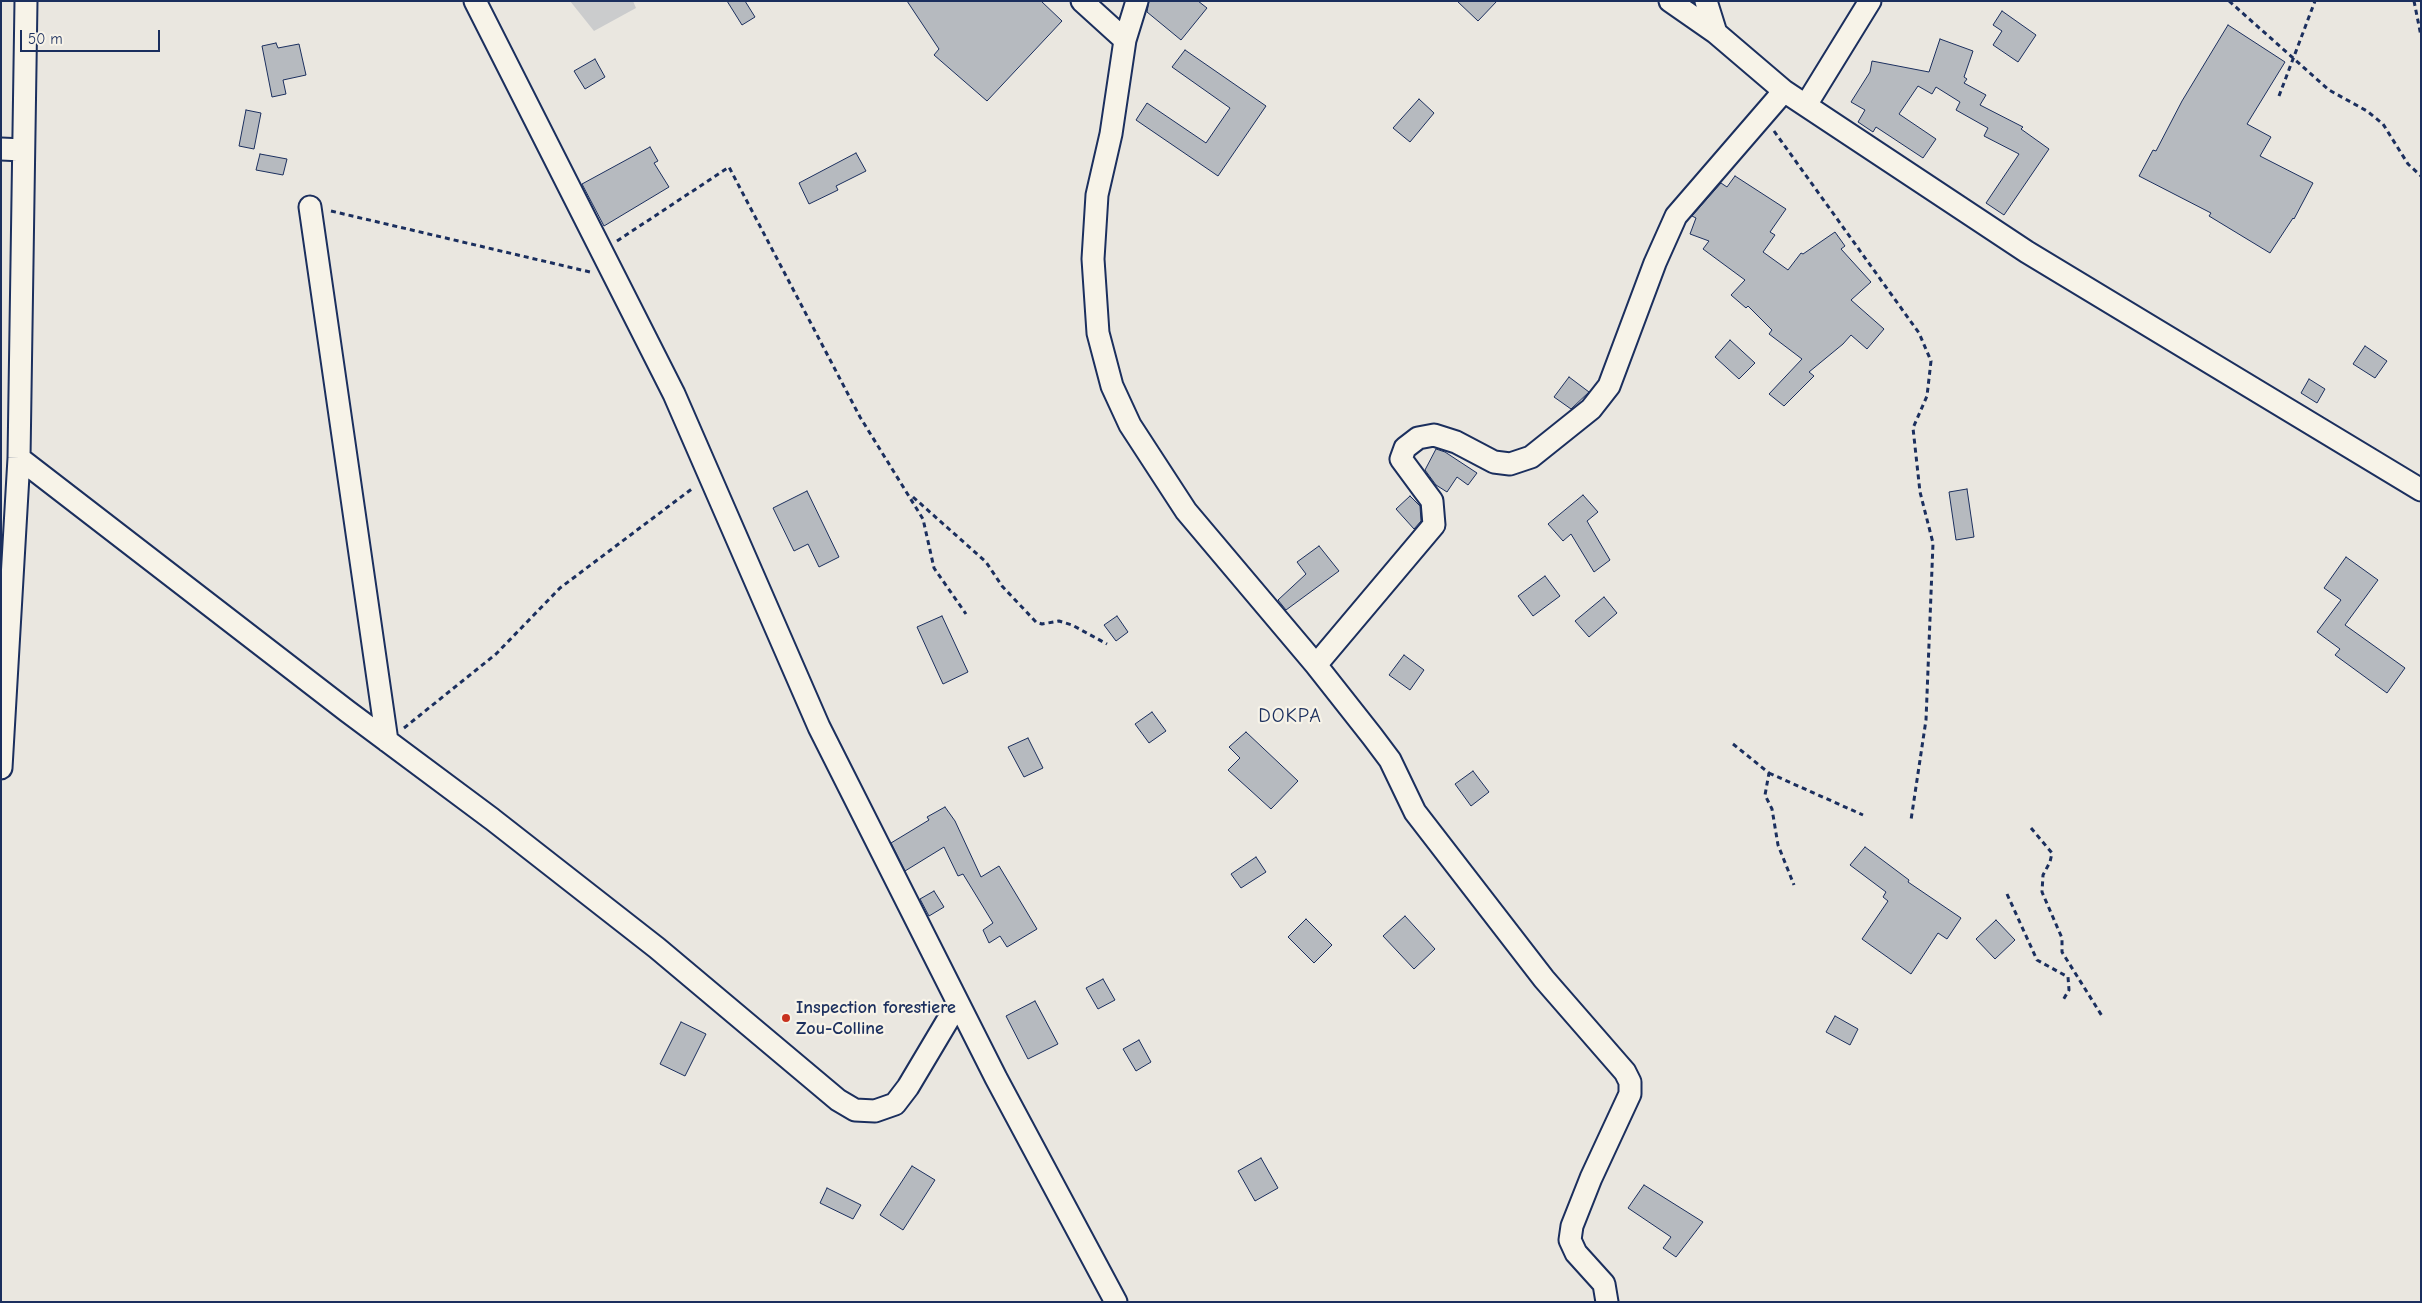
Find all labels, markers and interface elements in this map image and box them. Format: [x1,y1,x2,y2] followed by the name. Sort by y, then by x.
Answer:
[22,20,162,52] scale bar
[28,30,63,48] text: 50 m
[1258,704,1322,728] district label: DOKPA
[796,997,956,1040] place label: Inspection forestiere Zou-Colline
[780,1012,792,1024] marker: Inspection forestiere Zou-Colline

